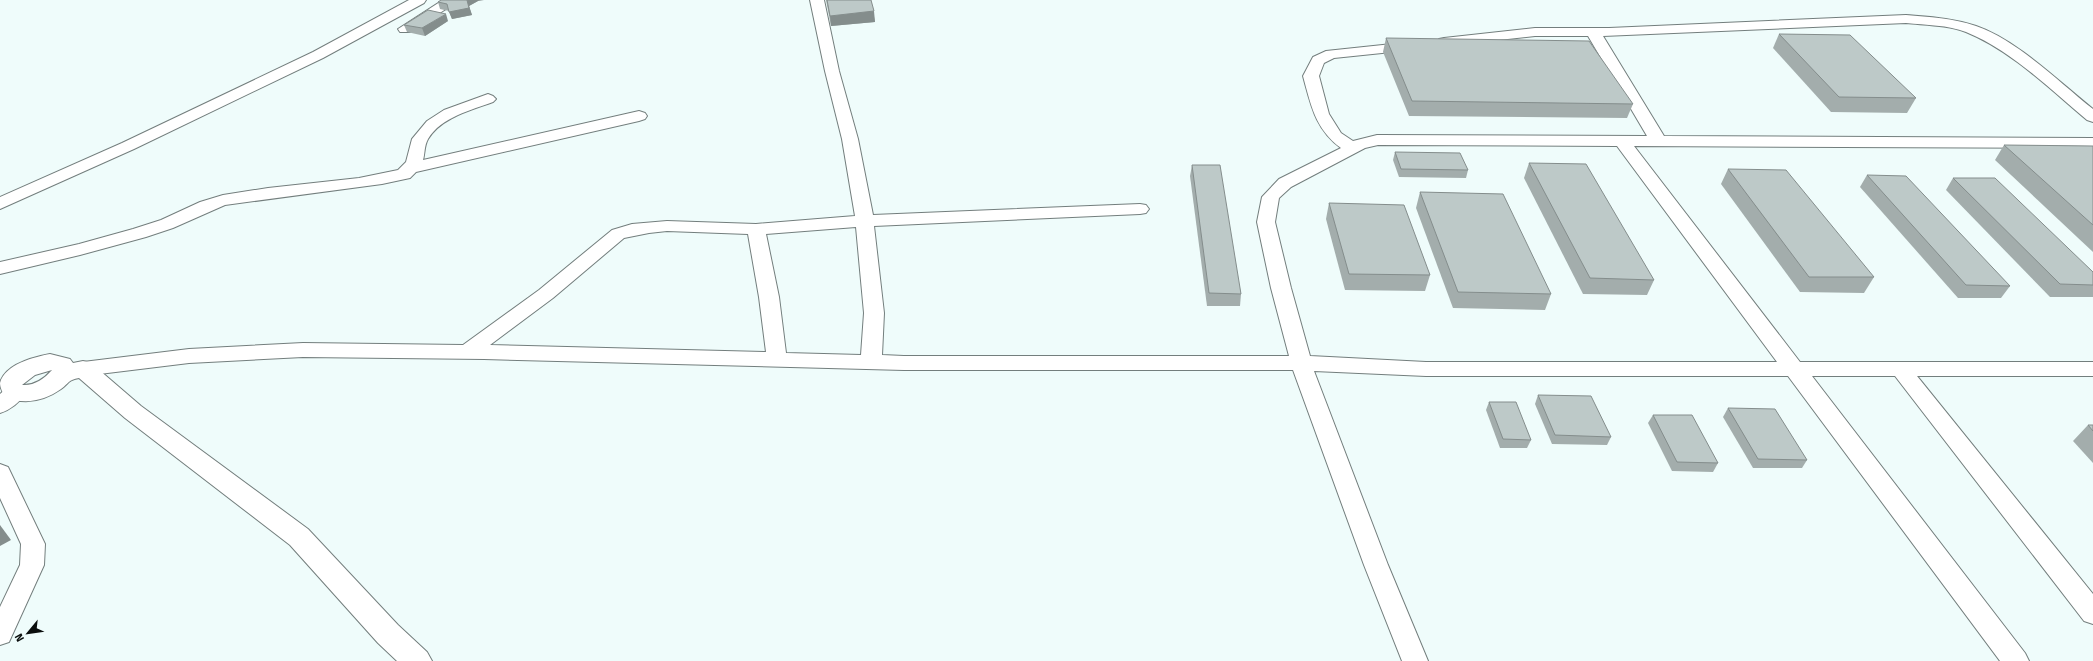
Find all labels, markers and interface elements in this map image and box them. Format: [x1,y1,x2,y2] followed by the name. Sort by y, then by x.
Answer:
[8,613,48,653] north arrow
[12,631,27,644] text: N

